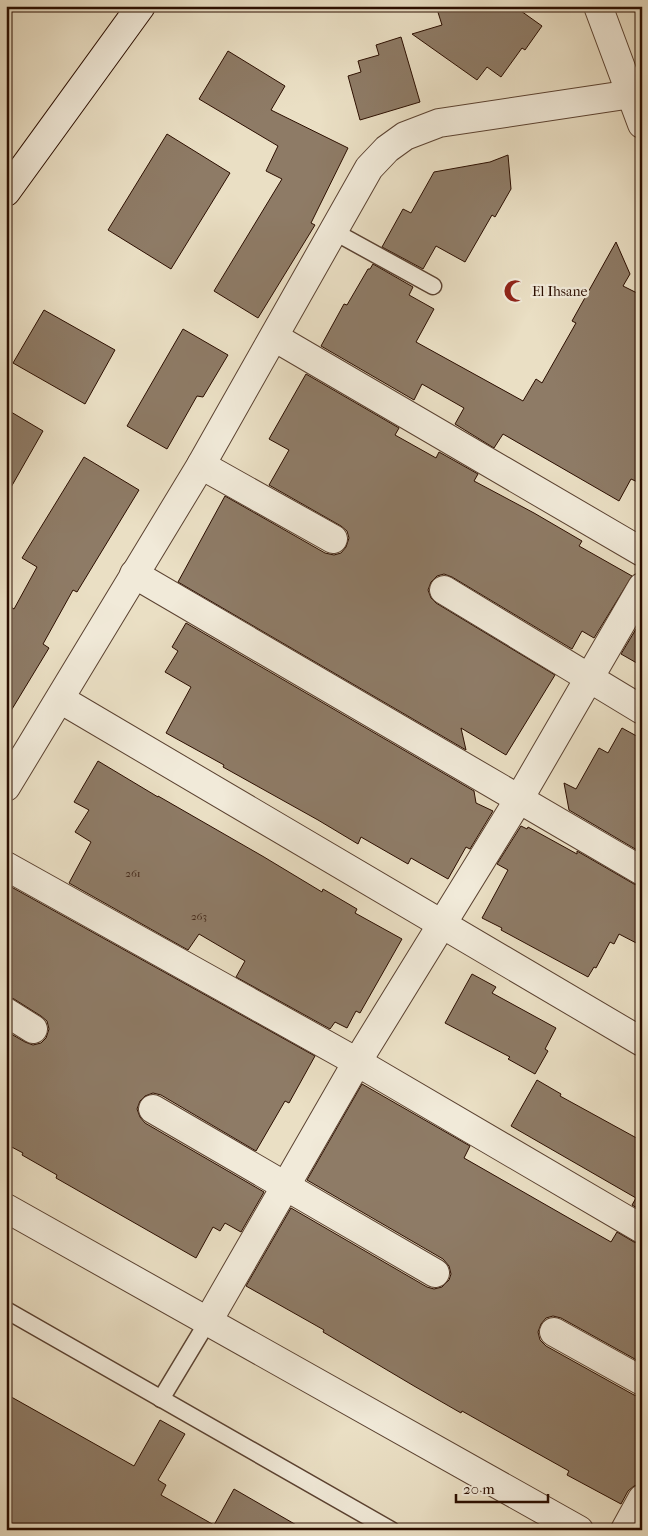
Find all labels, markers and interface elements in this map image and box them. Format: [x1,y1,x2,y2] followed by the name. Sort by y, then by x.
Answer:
[502,278,528,304] mosque icon: El Ihsane
[532,283,587,300] place label: El Ihsane
[125,867,141,880] house number: 261
[191,910,207,923] house number: 263
[456,1471,548,1503] scale bar
[463,1480,495,1498] text: 20 m

